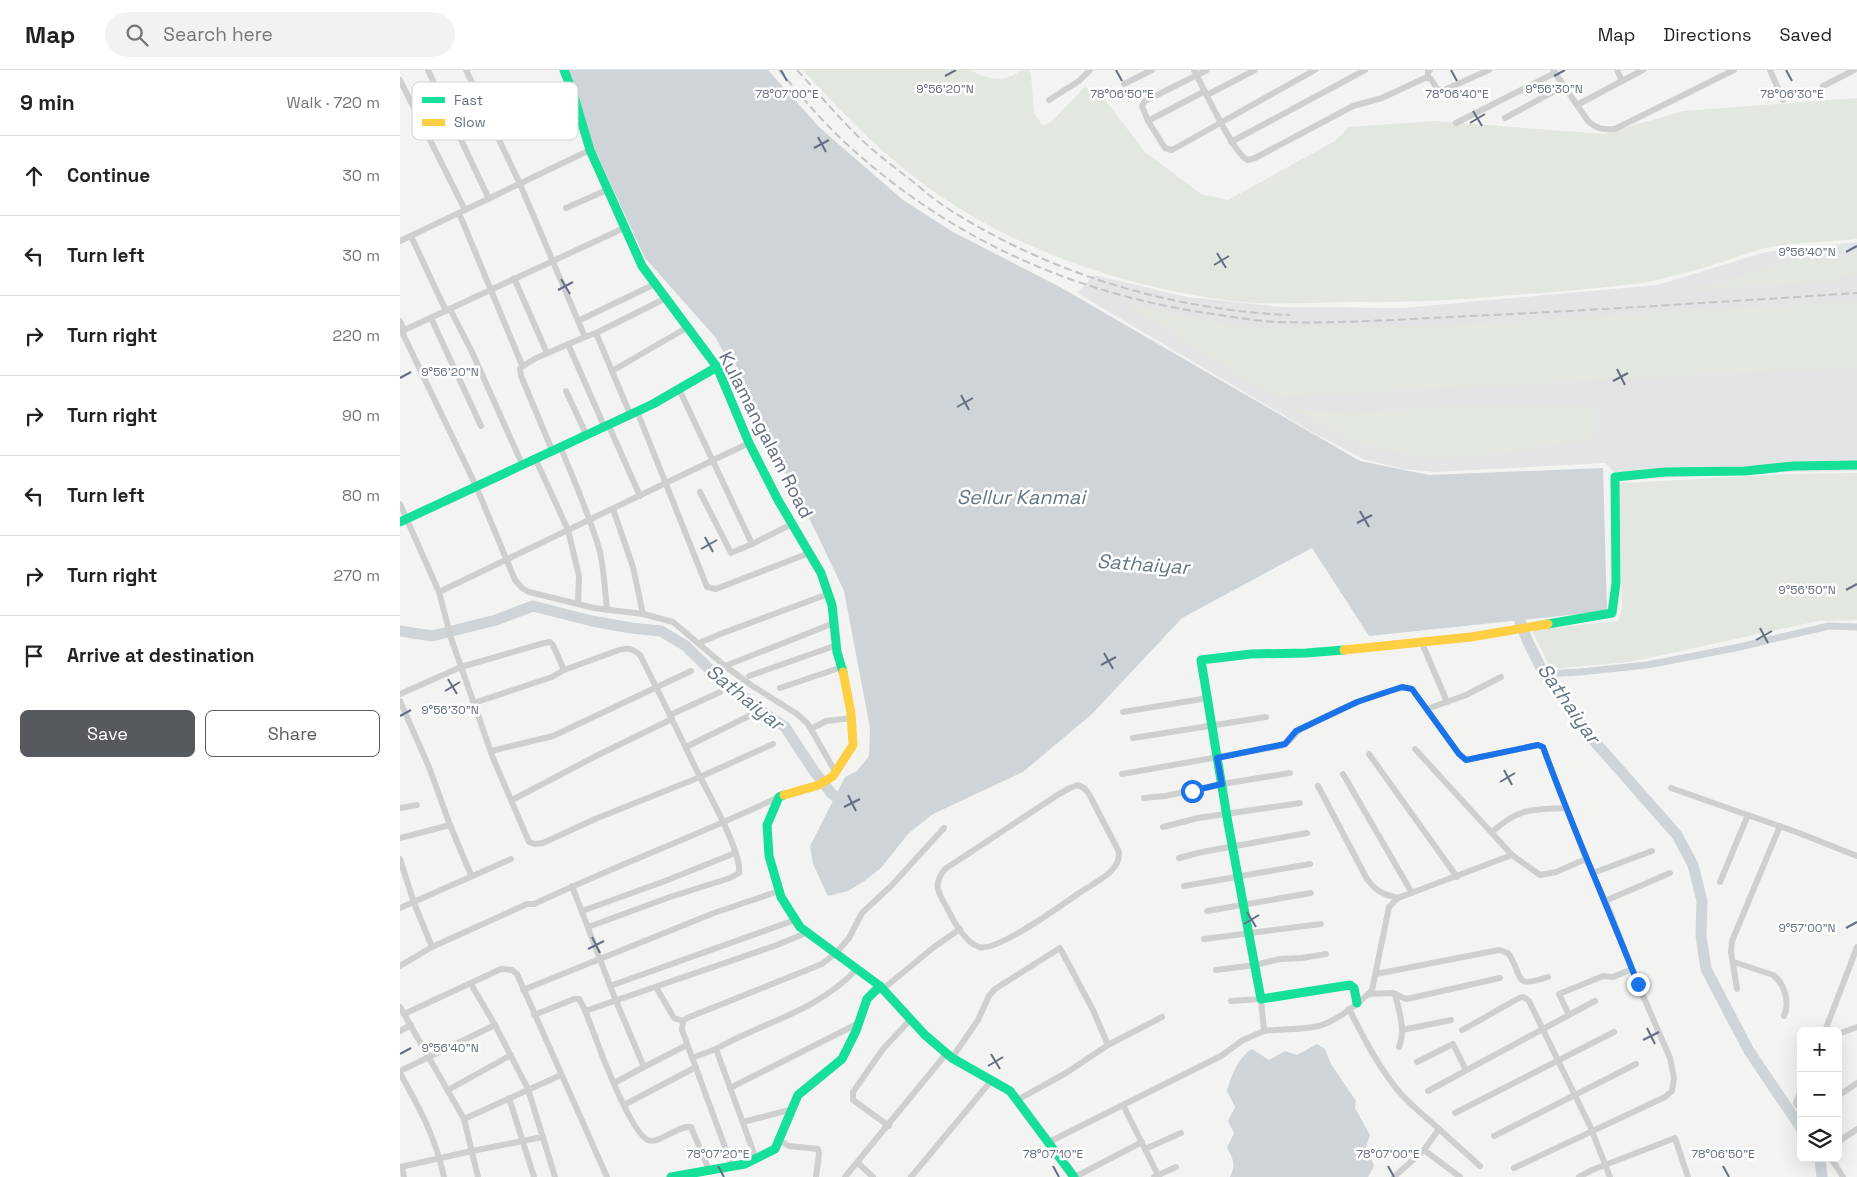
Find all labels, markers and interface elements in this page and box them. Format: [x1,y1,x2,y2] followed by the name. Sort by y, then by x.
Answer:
[105,12,455,57] search box
[25,19,75,50] text: Map
[123,21,151,49] icon: search
[163,22,273,47] text: Search here
[1598,23,1635,46] text: Map
[1663,23,1752,46] text: Directions
[1780,23,1832,46] text: Saved
[916,81,974,97] text: 9°56'20"N
[1525,81,1583,97] text: 9°56'30"N
[412,82,578,140] legend
[755,86,819,102] text: 78°07'00"E
[1090,86,1154,102] text: 78°06'50"E
[1425,86,1489,102] text: 78°06'40"E
[1760,86,1824,102] text: 78°06'30"E
[20,89,75,116] text: 9 min
[454,91,483,109] text: Fast
[287,92,380,113] text: Walk · 720 m
[454,113,486,131] text: Slow
[20,162,48,190] icon: ahead
[67,163,150,188] text: Continue
[342,165,380,186] text: 30 m
[20,242,48,270] icon: left
[67,243,145,268] text: Turn left
[1778,244,1836,260] text: 9°56'40"N
[342,245,380,266] text: 30 m
[20,322,48,350] icon: right
[67,323,157,348] text: Turn right
[333,325,380,346] text: 220 m
[713,347,819,523] street label: Kulamangalam Road
[421,364,479,380] text: 9°56'20"N
[20,402,48,430] icon: right
[67,403,157,428] text: Turn right
[342,405,380,426] text: 90 m
[20,482,48,510] icon: left
[67,483,145,508] text: Turn left
[957,484,1087,510] water label: Sellur Kanmai
[342,485,380,506] text: 80 m
[1096,548,1192,580] water label: Sathaiyar
[20,562,48,590] icon: right
[67,563,157,588] text: Turn right
[333,565,380,586] text: 270 m
[1778,582,1836,598] text: 9°56'50"N
[20,642,48,670] icon: arrive
[67,643,255,668] text: Arrive at destination
[701,658,791,738] water label: Sathaiyar
[1532,658,1608,750] water label: Sathaiyar
[421,702,479,718] text: 9°56'30"N
[20,710,195,757] button: Save
[205,710,380,757] button: Share
[1181,780,1204,803] route start
[1778,920,1836,936] text: 9°57'00"N
[1627,973,1650,996] route end
[1797,1027,1842,1162] map controls
[1797,1027,1842,1072] button: +
[421,1040,479,1056] text: 9°56'40"N
[1797,1072,1842,1117] button: −
[1797,1117,1842,1162] button: layers
[687,1146,750,1162] text: 78°07'20"E
[1023,1146,1084,1162] text: 78°07'10"E
[1356,1146,1420,1162] text: 78°07'00"E
[1691,1146,1755,1162] text: 78°06'50"E

